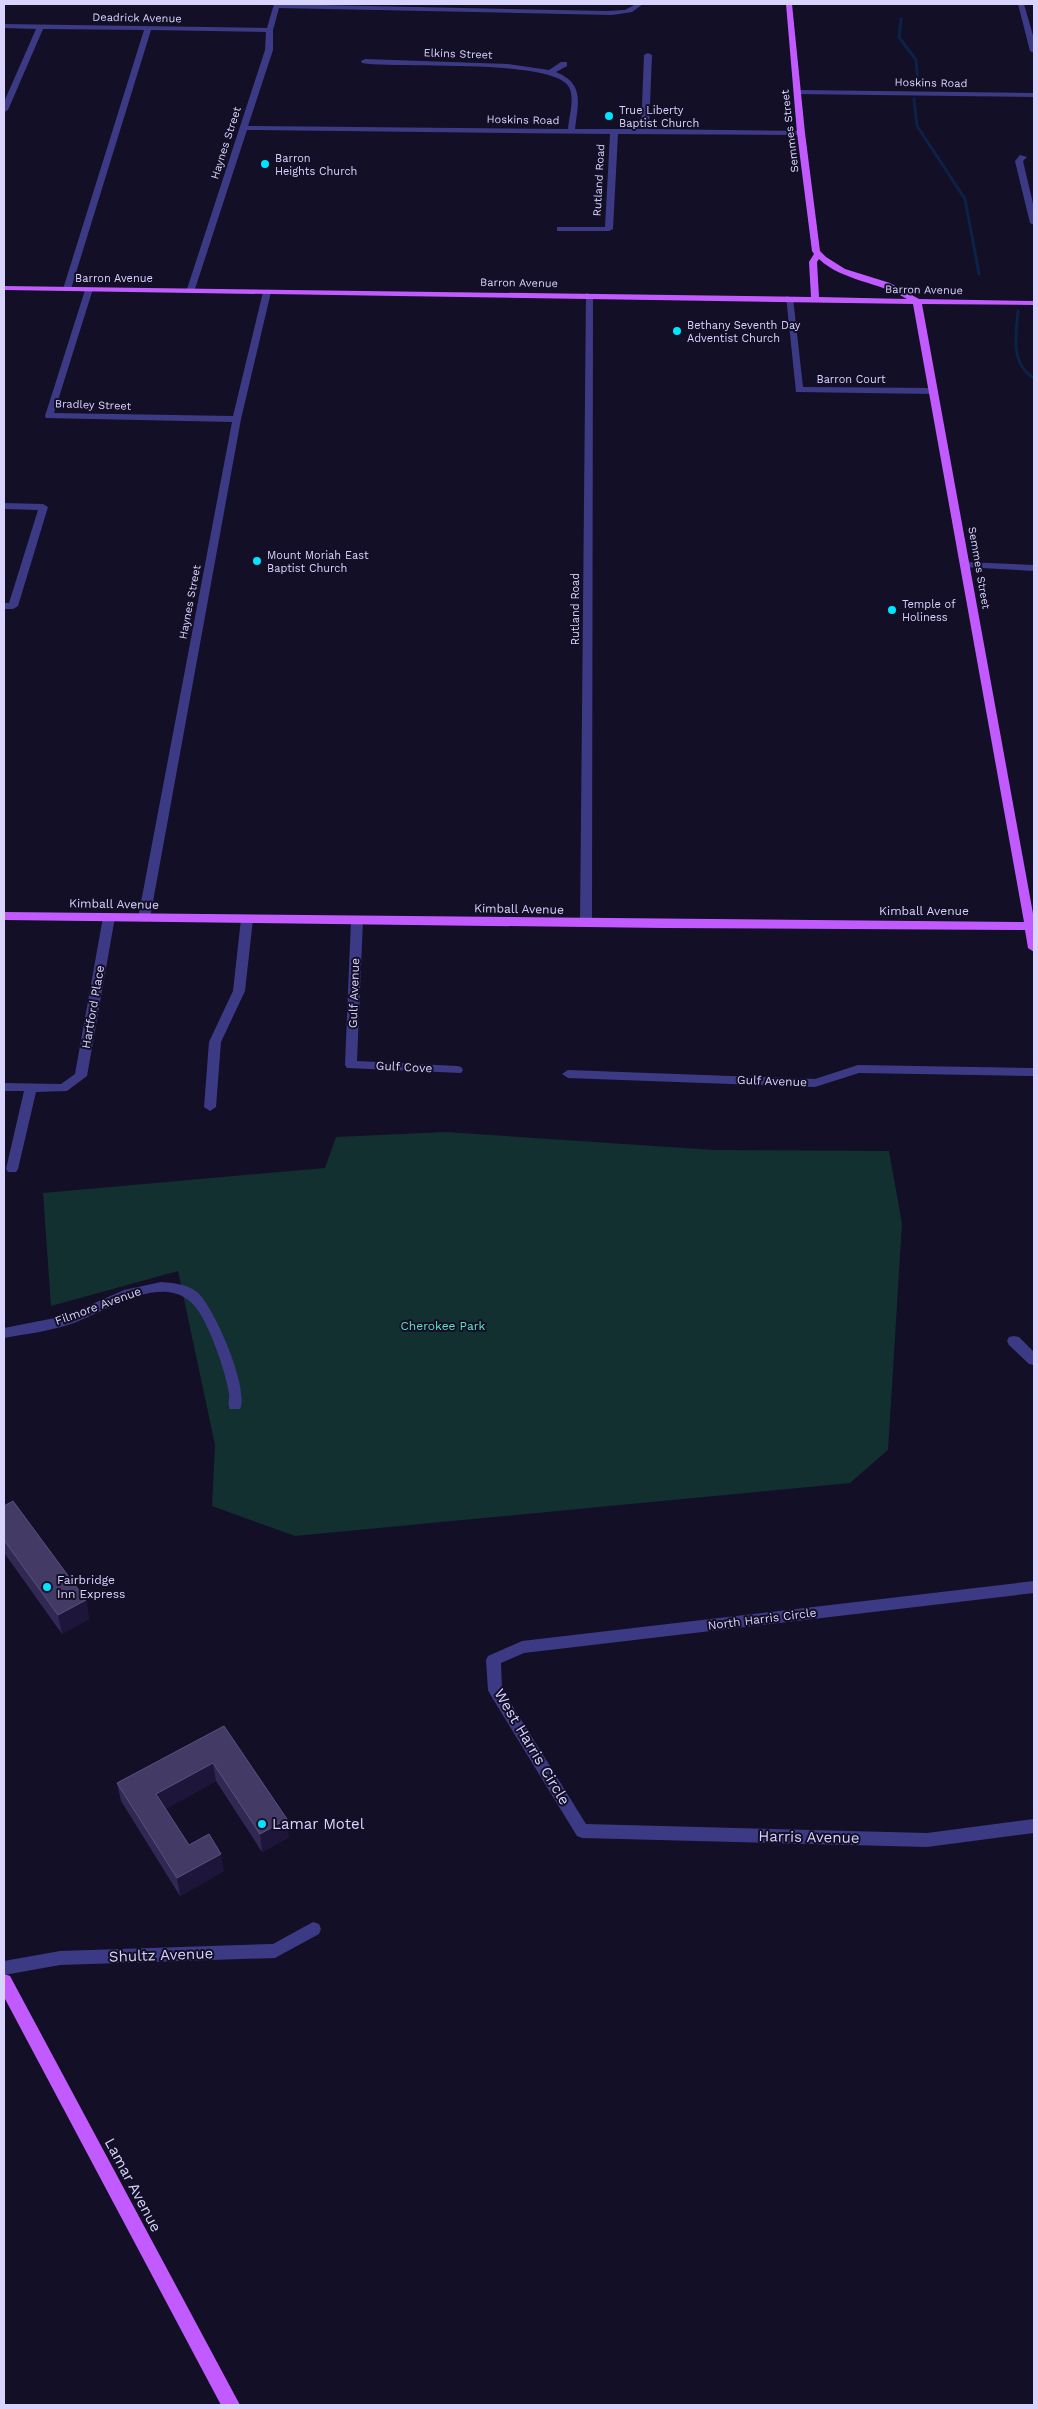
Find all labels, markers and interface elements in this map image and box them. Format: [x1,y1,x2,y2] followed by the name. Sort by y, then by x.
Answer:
[92,11,182,25] street label: Deadrick Avenue
[423,46,493,62] street label: Elkins Street
[895,76,967,90] street label: Hoskins Road
[778,88,802,173] street label: Semmes Street
[619,104,699,130] place label: True Liberty Baptist Church
[208,105,244,181] street label: Haynes Street
[603,110,615,122] marker: True Liberty Baptist Church
[487,113,559,127] street label: Hoskins Road
[591,143,607,217] street label: Rutland Road
[275,152,357,178] place label: Barron Heights Church
[259,158,271,170] marker: Barron Heights Church
[75,272,153,285] street label: Barron Avenue
[480,276,558,290] street label: Barron Avenue
[885,283,963,297] street label: Barron Avenue
[687,319,801,345] place label: Bethany Seventh Day Adventist Church
[671,325,683,337] marker: Bethany Seventh Day Adventist Church
[816,373,886,386] street label: Barron Court
[55,397,132,413] street label: Bradley Street
[965,526,993,611] street label: Semmes Street
[267,549,369,575] place label: Mount Moriah East Baptist Church
[251,555,263,567] marker: Mount Moriah East Baptist Church
[176,563,204,640] street label: Haynes Street
[569,573,582,645] street label: Rutland Road
[902,598,956,624] place label: Temple of Holiness
[886,604,898,616] marker: Temple of Holiness
[69,896,159,912] street label: Kimball Avenue
[474,901,564,917] street label: Kimball Avenue
[879,904,969,918] street label: Kimball Avenue
[346,958,362,1028] street label: Gulf Avenue
[79,964,107,1050] street label: Hartford Place
[375,1059,433,1075] street label: Gulf Cove
[737,1073,807,1089] street label: Gulf Avenue
[53,1284,143,1328] street label: Filmore Avenue
[401,1319,486,1333] park label: Cherokee Park
[57,1573,125,1601] place label: Fairbridge Inn Express
[41,1581,53,1593] marker: Fairbridge Inn Express
[707,1605,817,1633] street label: North Harris Circle
[490,1686,574,1808] street label: West Harris Circle
[272,1815,365,1833] place label: Lamar Motel
[256,1818,268,1830] marker: Lamar Motel
[758,1827,860,1847] street label: Harris Avenue
[109,1944,213,1966] street label: Shultz Avenue
[101,2135,165,2235] street label: Lamar Avenue

